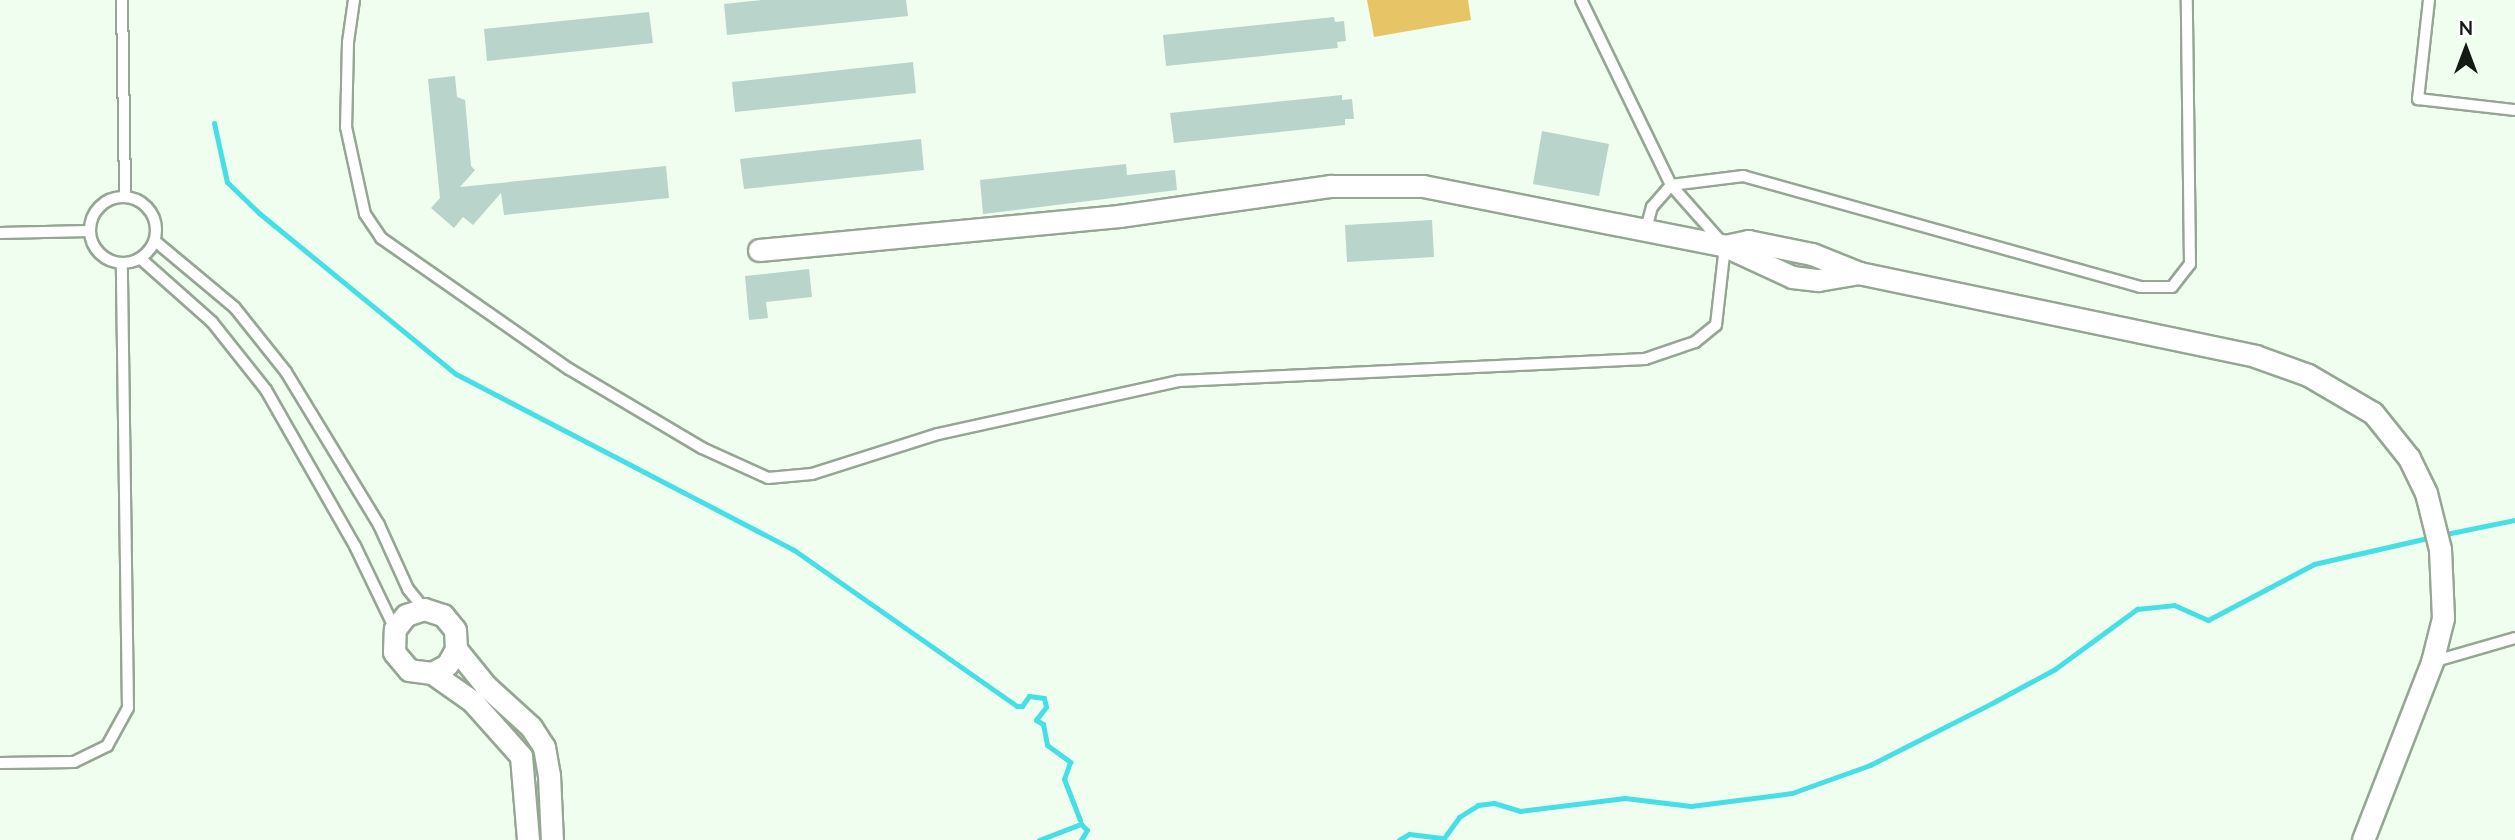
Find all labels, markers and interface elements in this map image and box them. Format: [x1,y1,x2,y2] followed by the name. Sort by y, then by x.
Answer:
[2431,14,2501,84] north arrow
[2459,16,2473,40] text: N

